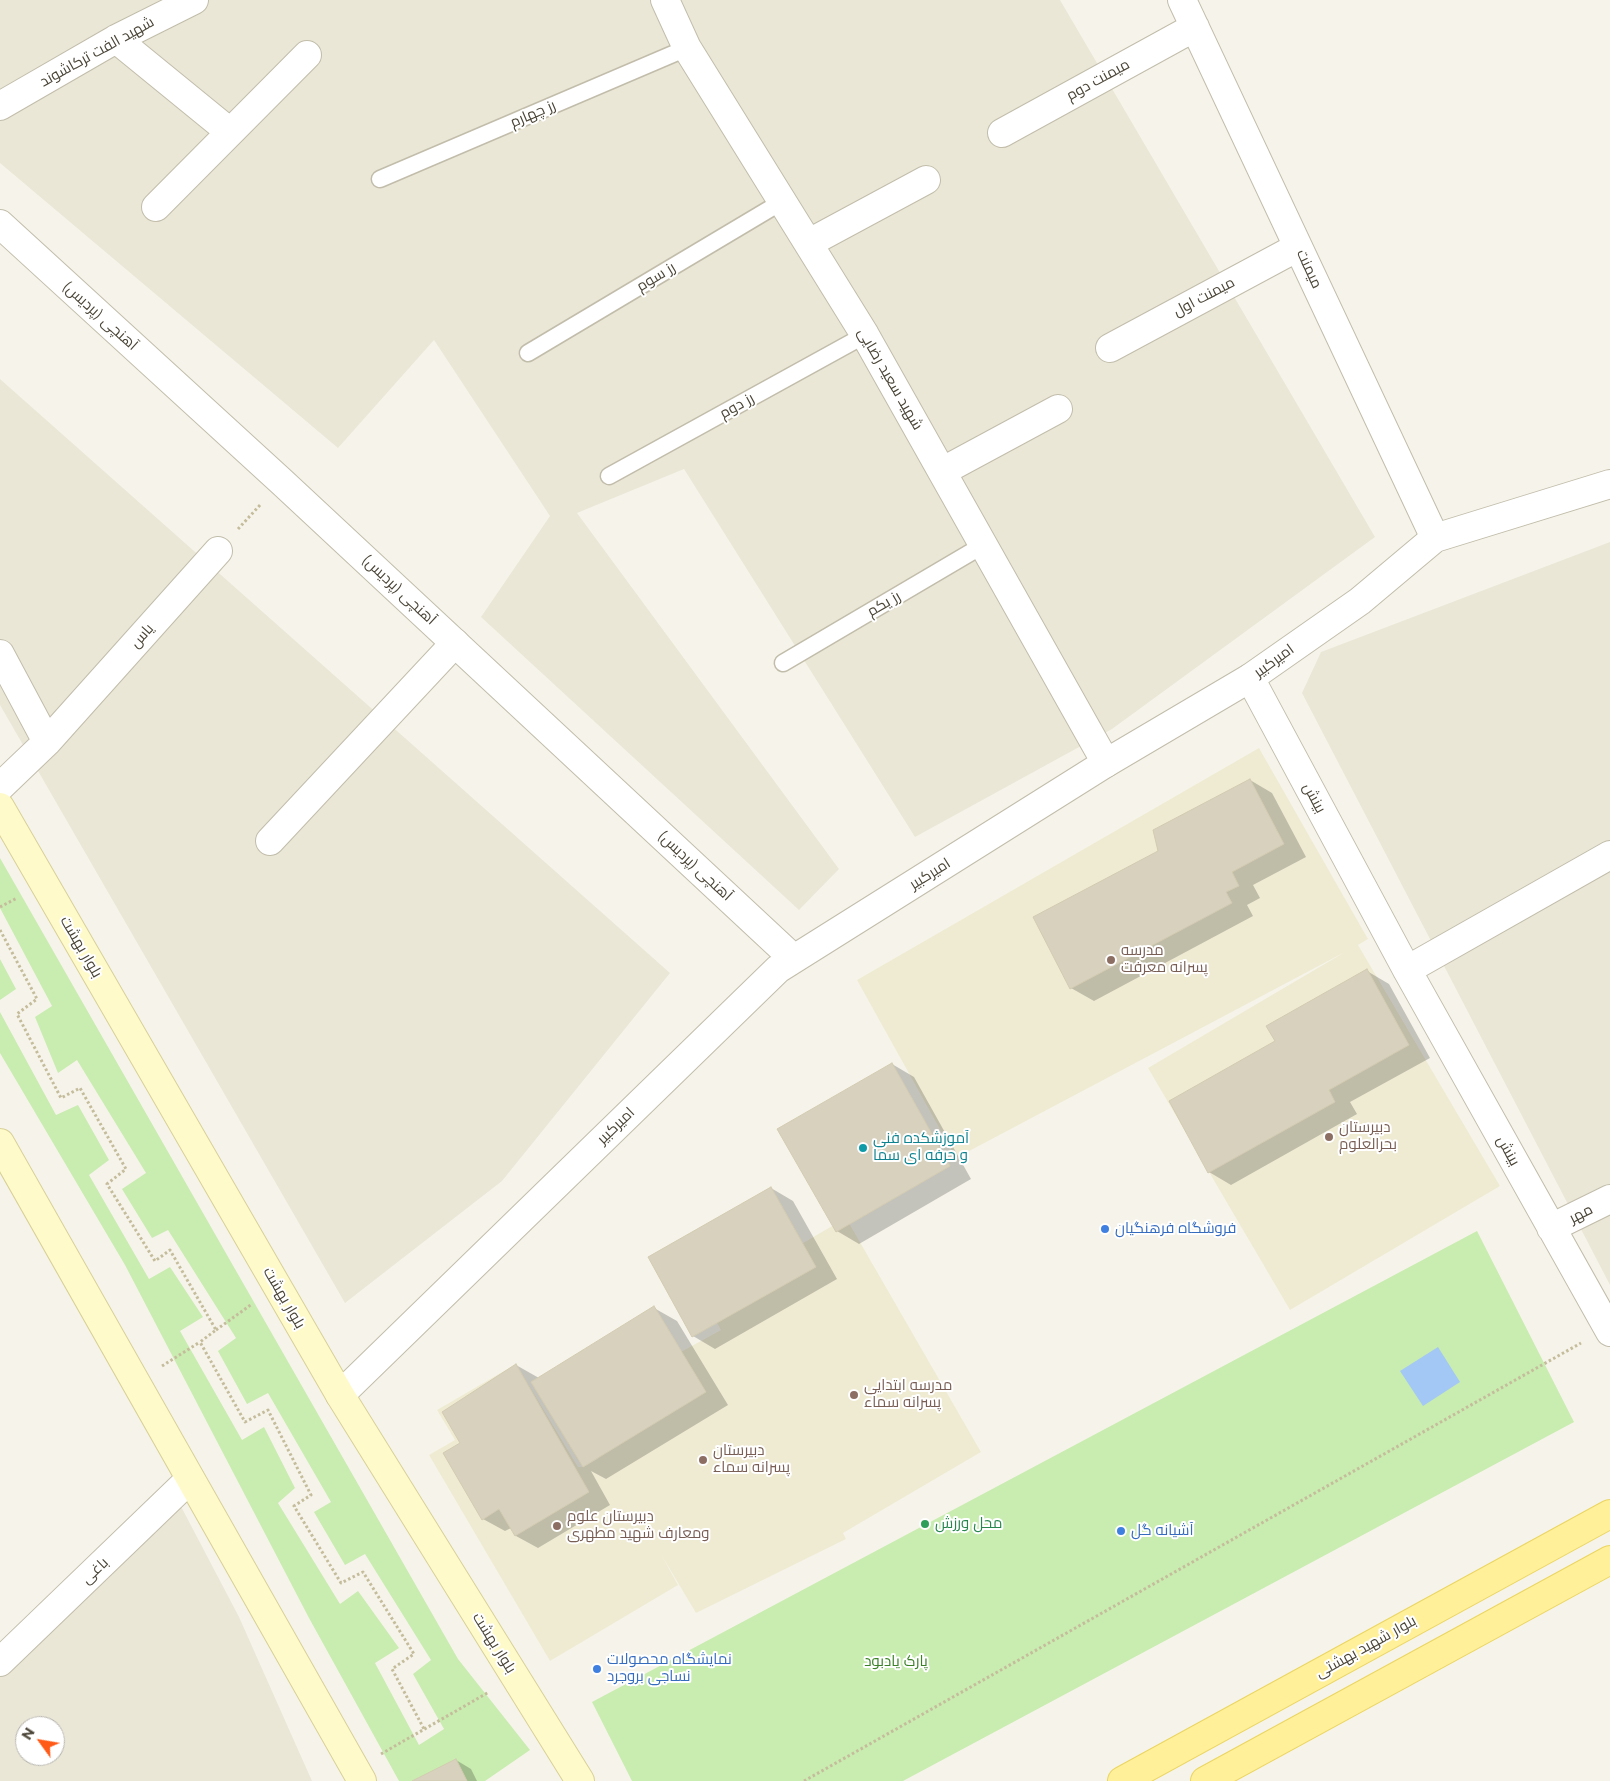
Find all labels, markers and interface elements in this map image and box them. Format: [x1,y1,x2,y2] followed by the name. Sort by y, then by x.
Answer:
[37,13,157,91] street label: شهید الفت ترکاشوند
[1063,55,1133,105] street label: میمنت دوم
[507,96,559,132] street label: رز چهارم
[1292,247,1326,291] street label: میمنت
[633,258,679,296] street label: رز سوم
[1170,273,1238,321] street label: میمنت اول
[59,278,141,354] street label: آهنچی (پردیس)
[853,325,927,433] street label: شهید سعید رضایی
[717,389,757,423] street label: رز دوم
[358,551,440,629] street label: آهنچی (پردیس)
[864,587,904,621] street label: رز یکم
[126,620,158,652] street label: یاس
[1250,640,1298,682] street label: امیرکبیر
[1299,780,1329,816] street label: بینش
[654,827,736,905] street label: آهنچی (پردیس)
[906,854,954,894] street label: امیرکبیر
[56,913,106,981] street label: بلوار بهشت
[1121,942,1208,977] place label: مدرسه پسرانه معرفت
[1105,954,1117,966] marker: مدرسه پسرانه معرفت
[593,1104,639,1148] street label: امیرکبیر
[1339,1119,1397,1154] place label: دبیرستان بحرالعلوم
[873,1130,969,1165] place label: آموزشکده فنی و حرفه ای سما
[1323,1131,1335,1143] marker: دبیرستان بحرالعلوم
[1492,1133,1524,1169] street label: بینش
[857,1142,869,1154] marker: آموزشکده فنی و حرفه ای سما
[1566,1201,1596,1227] street label: مهر
[1115,1220,1236,1238] place label: فروشگاه فرهنگیان
[1099,1223,1111,1235] marker: فروشگاه فرهنگیان
[259,1264,309,1332] street label: بلوار بهشت
[864,1377,952,1412] place label: مدرسه ابتدایی پسرانه سماء
[848,1389,860,1401] marker: مدرسه ابتدایی پسرانه سماء
[713,1442,790,1477] place label: دبیرستان پسرانه سماء
[697,1454,709,1466] marker: دبیرستان پسرانه سماء
[567,1508,710,1543] place label: دبیرستان علوم ومعارف شهید مطهری
[935,1515,1002,1533] place label: محل ورزش
[919,1518,931,1530] marker: محل ورزش
[551,1520,563,1532] marker: دبیرستان علوم ومعارف شهید مطهری
[1131,1522,1193,1540] place label: آشیانه گل
[1115,1525,1127,1537] marker: آشیانه گل
[78,1554,112,1588] street label: باغی
[468,1609,520,1677] street label: بلوار بهشت
[1313,1612,1419,1682] street label: بلوار شهید بهشتی
[607,1651,732,1686] place label: نمایشگاه محصولات نساجی بروجرد
[864,1653,928,1671] park label: پارک یادبود
[591,1663,603,1675] marker: نمایشگاه محصولات نساجی بروجرد
[15,1716,65,1766] north arrow
[17,1724,39,1743] text: N

